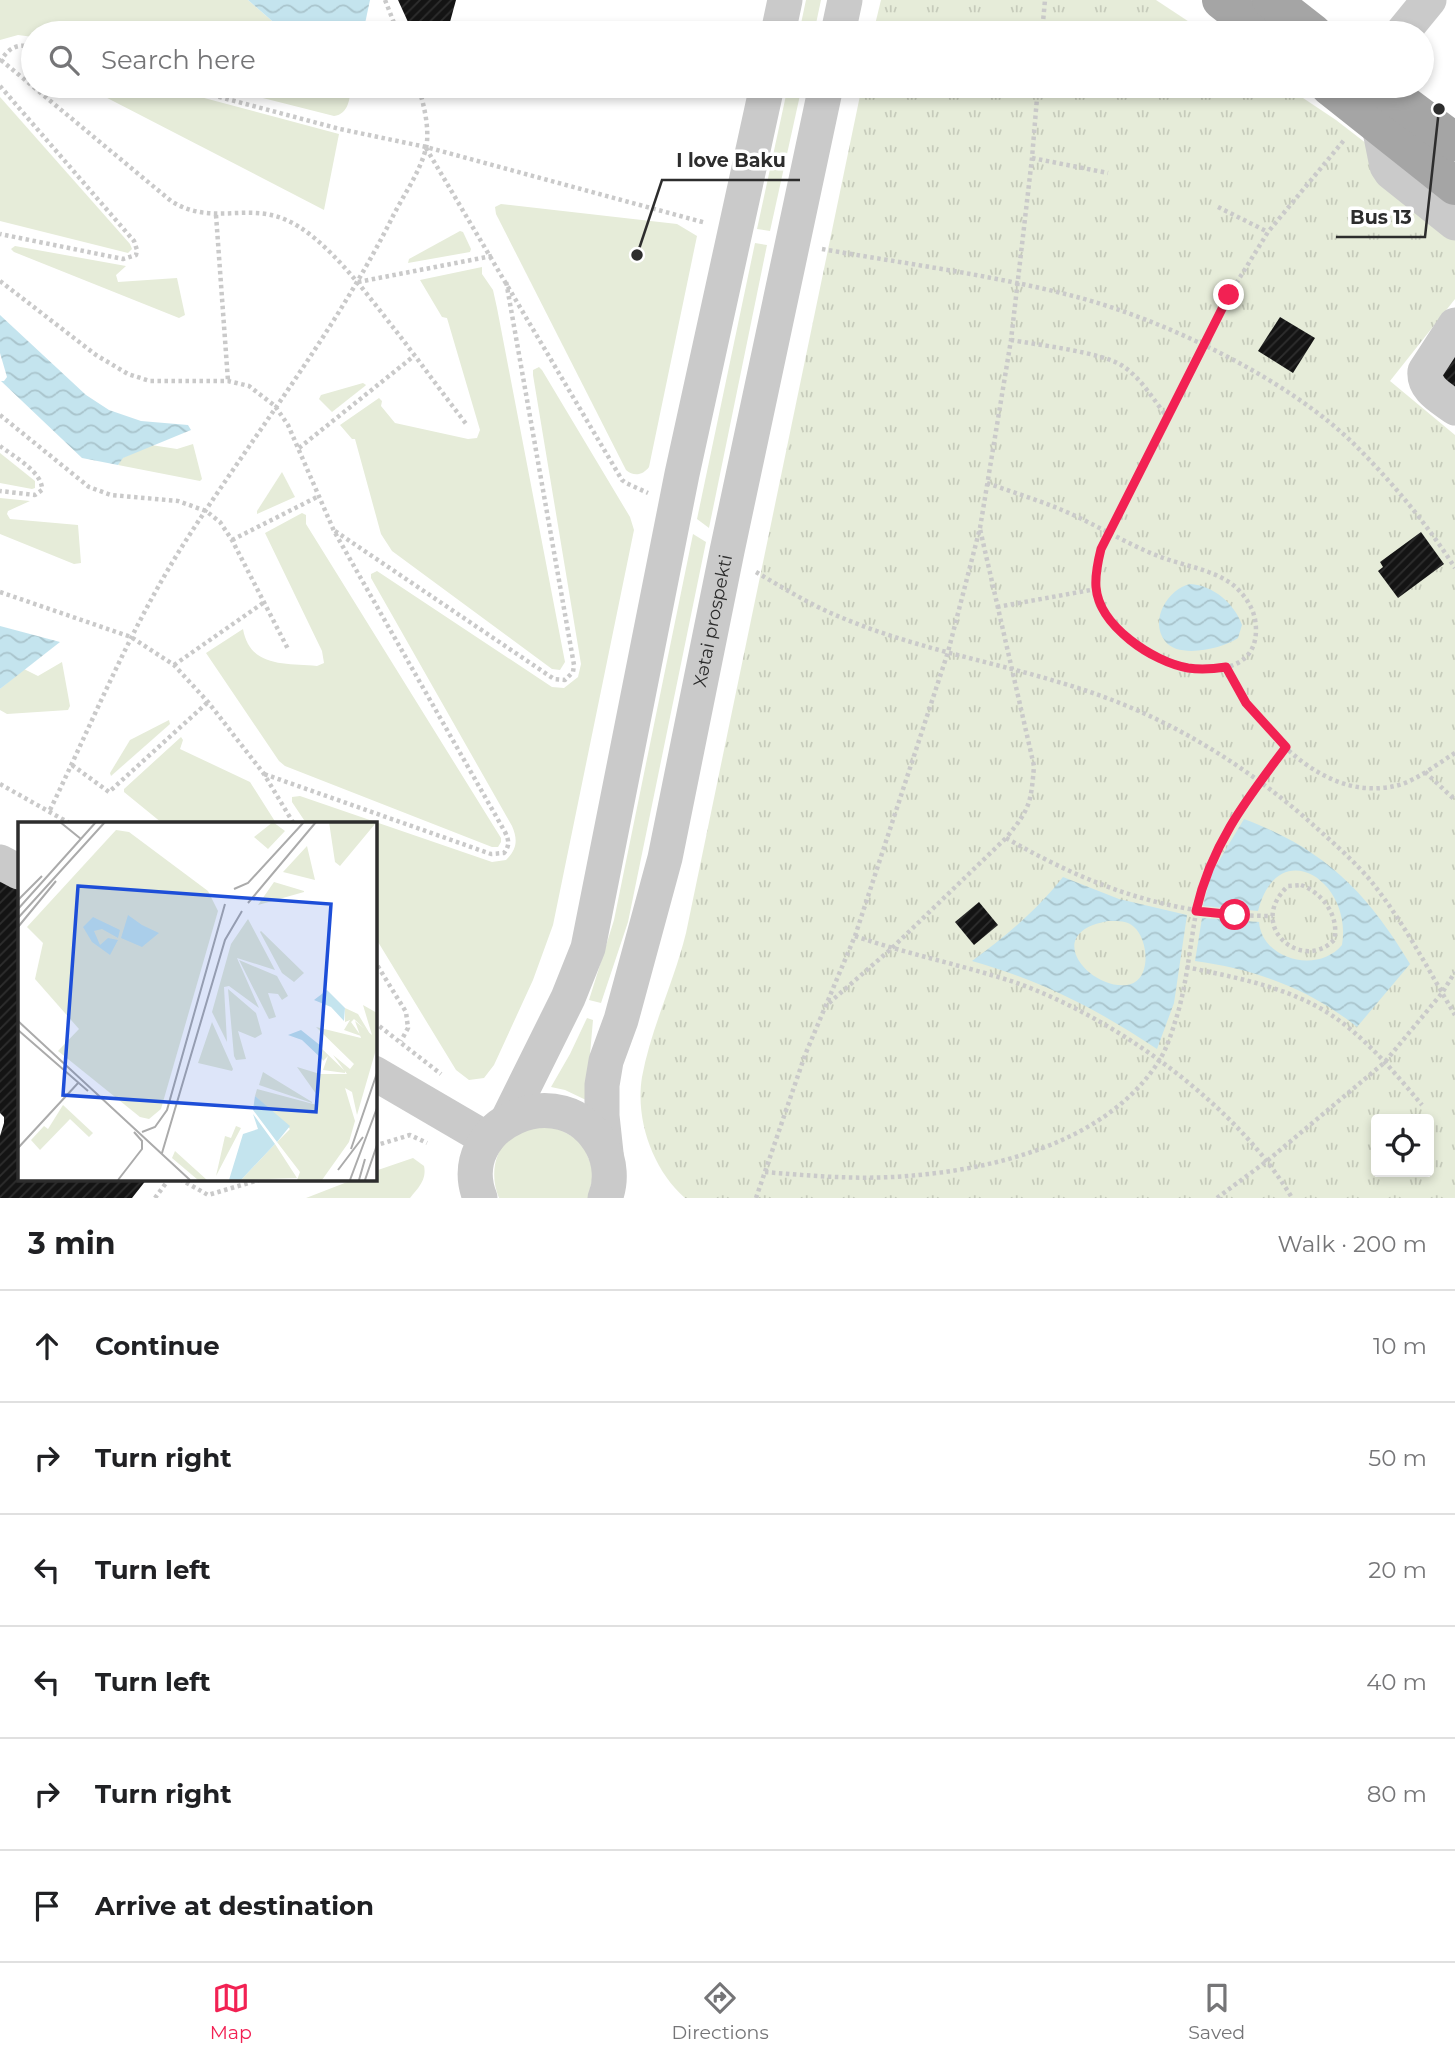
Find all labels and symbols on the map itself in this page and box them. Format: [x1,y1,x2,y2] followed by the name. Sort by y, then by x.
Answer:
[662,140,800,180] callout: I love Baku
[676,149,786,172] text: I love Baku
[1336,197,1425,237] callout: Bus 13
[1350,206,1412,229] text: Bus 13
[1213,279,1244,310] route end
[689,553,737,689] street label: Xətai prospekti
[18,822,376,1181] inset map
[1219,899,1250,930] route start

